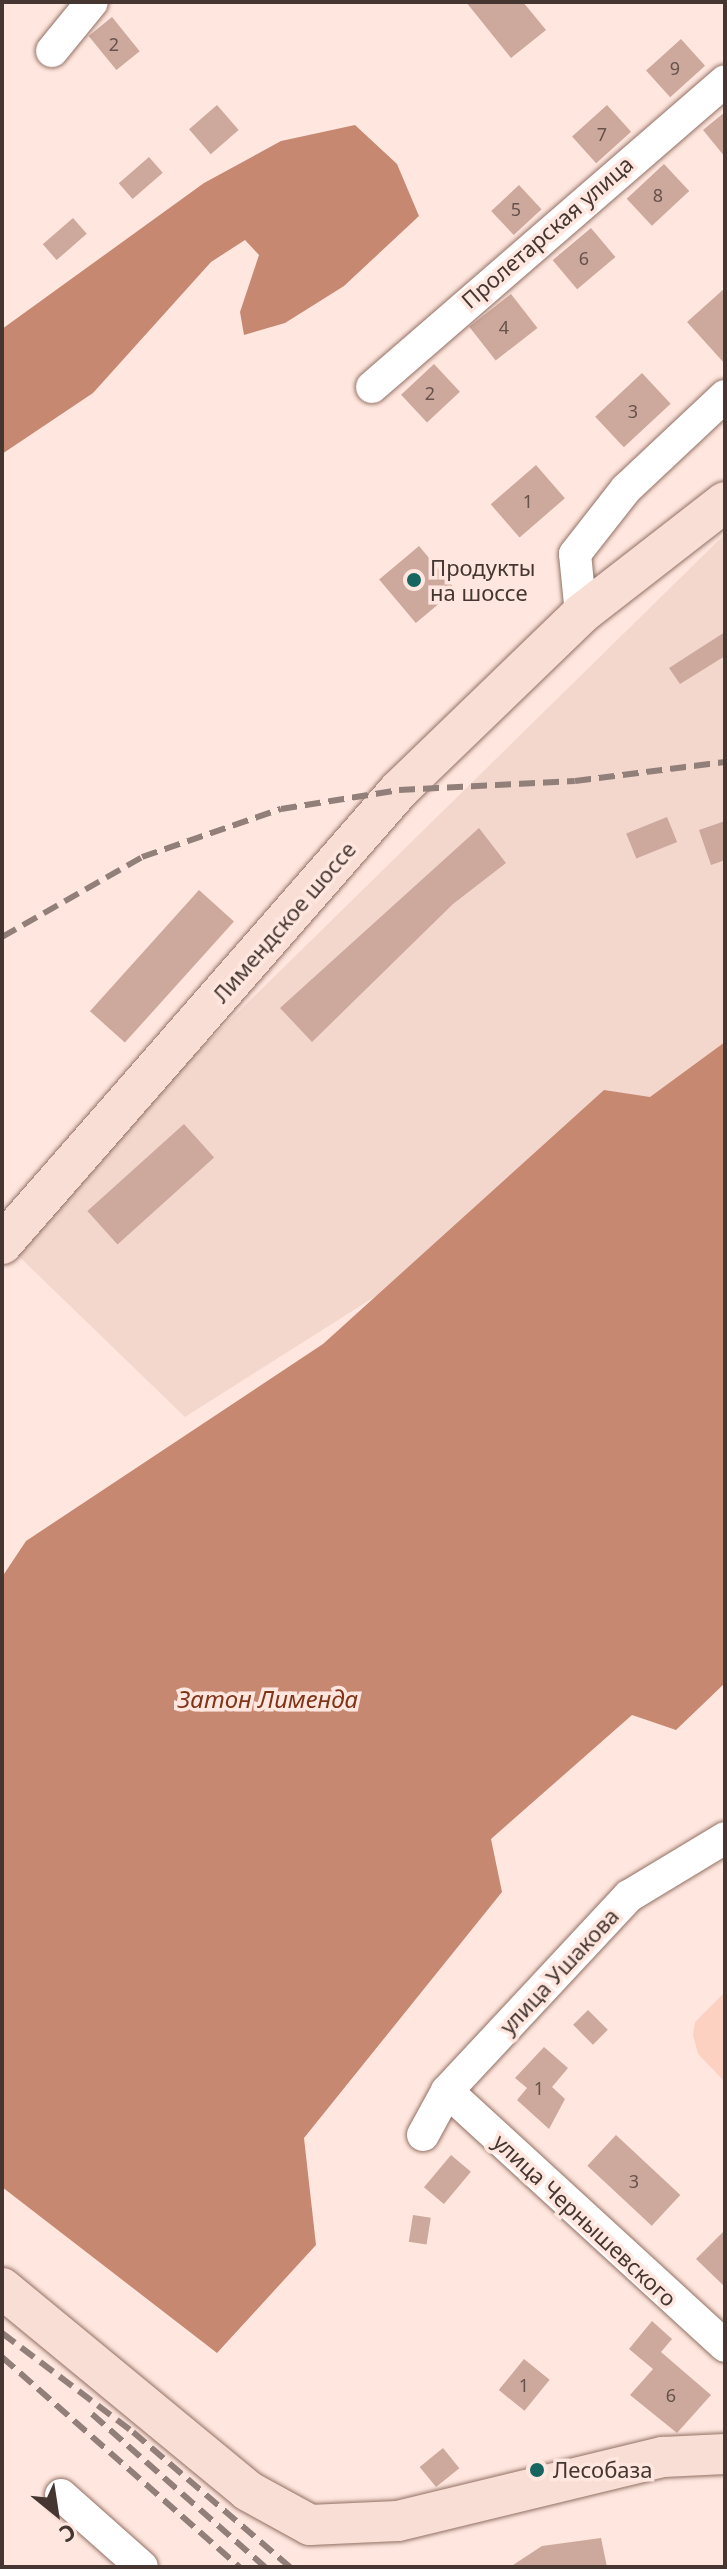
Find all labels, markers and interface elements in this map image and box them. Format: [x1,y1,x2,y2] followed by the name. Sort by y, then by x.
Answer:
[109,33,119,55] house number: 2
[670,57,680,79] house number: 9
[597,123,607,145] house number: 7
[456,150,638,314] street label: Пролетарская улица
[653,184,663,206] house number: 8
[511,198,521,220] house number: 5
[579,247,589,269] house number: 6
[499,316,509,338] house number: 4
[425,382,435,404] house number: 2
[628,400,638,422] house number: 3
[523,490,533,512] house number: 1
[430,554,536,606] place label: Продукты на шоссе
[405,571,423,589] marker: Продукты на шоссе
[207,836,361,1008] street label: Лимендское шоссе
[178,1685,358,1713] water label: Затон Лименда
[494,1903,624,2039] street label: улица Ушакова
[534,2077,544,2099] house number: 1
[488,2128,682,2312] street label: улица Чернышевского
[629,2170,639,2192] house number: 3
[519,2374,529,2396] house number: 1
[666,2384,676,2406] house number: 6
[553,2457,653,2483] place label: Лесобаза
[528,2461,546,2479] marker: Лесобаза
[16,2473,96,2553] north arrow
[54,2517,82,2550] text: С

